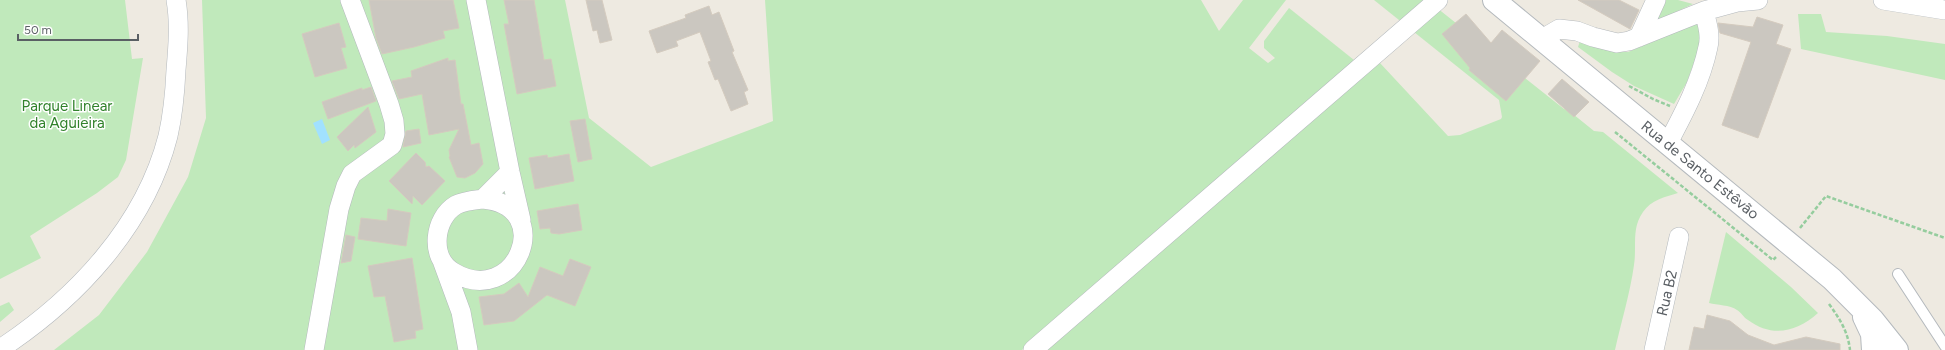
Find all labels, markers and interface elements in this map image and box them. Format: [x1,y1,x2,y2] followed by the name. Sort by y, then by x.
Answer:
[18,16,138,42] scale bar
[24,23,52,37] text: 50 m
[22,97,112,132] park label: Parque Linear da Aguieira
[1637,117,1763,223] street label: Rua de Santo Estêvão
[1653,268,1681,318] street label: Rua B2

